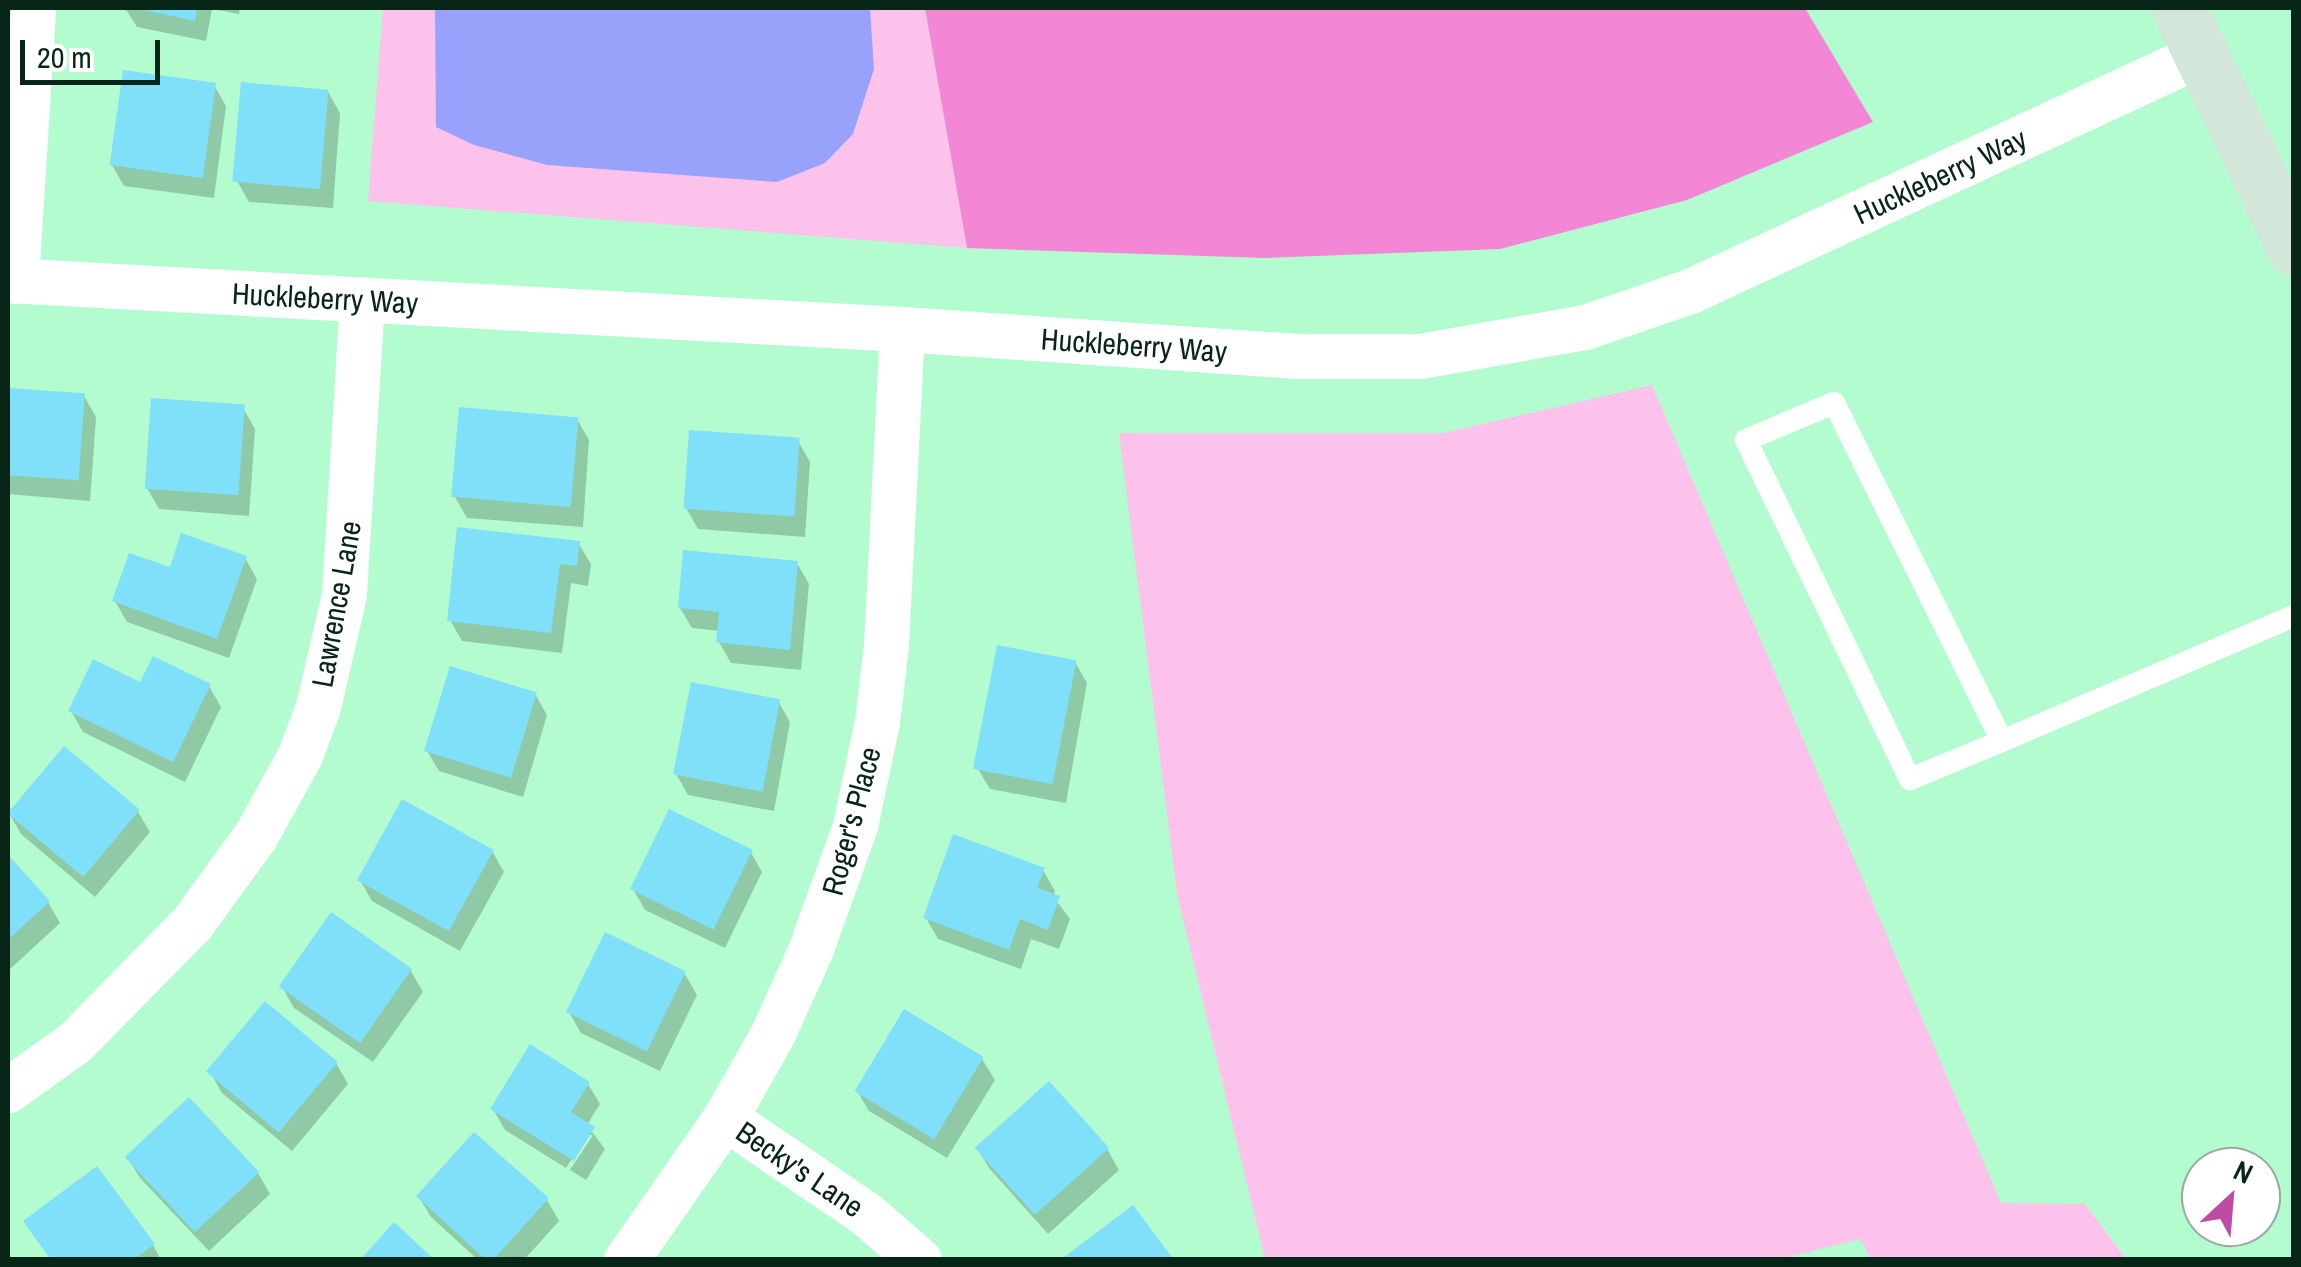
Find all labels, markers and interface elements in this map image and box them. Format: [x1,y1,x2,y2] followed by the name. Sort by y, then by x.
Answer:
[25,20,165,82] scale bar
[37,37,92,77] text: 20 m
[1848,120,2032,232] street label: Huckleberry Way
[231,275,419,321] street label: Huckleberry Way
[1040,321,1228,369] street label: Huckleberry Way
[304,518,368,690] street label: Lawrence Lane
[814,743,888,899] street label: Roger's Place
[730,1113,870,1225] street label: Becky's Lane
[2181,1147,2281,1247] north arrow
[2227,1151,2259,1193] text: N

